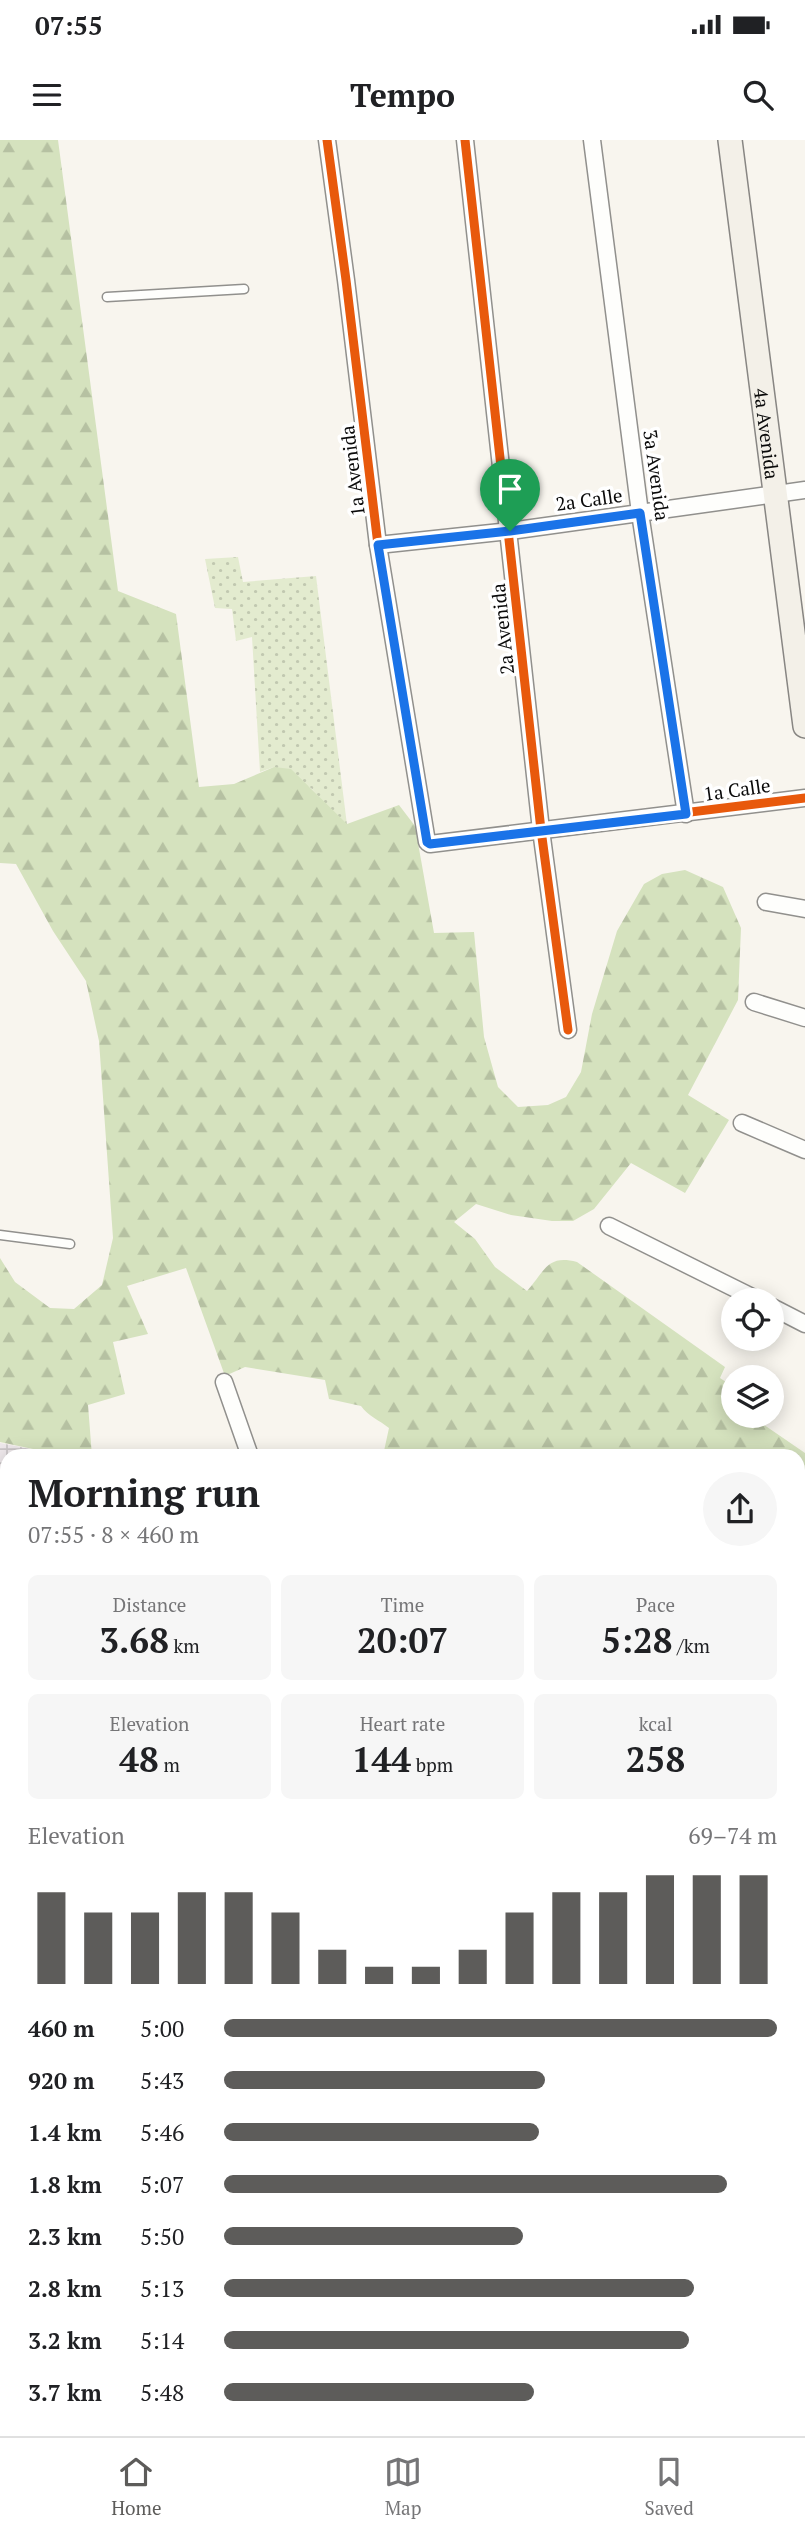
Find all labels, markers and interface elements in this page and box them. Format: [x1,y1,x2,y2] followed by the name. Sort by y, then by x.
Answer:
[35,8,103,42] text: 07:55
[350,74,455,116] text: Tempo
[28,76,66,114] icon: menu
[739,76,777,114] icon: search
[749,387,786,481] street label: 4a Avenida
[334,424,370,518] street label: 1a Avenida
[638,428,676,522] street label: 3a Avenida
[480,459,540,531] pin
[491,470,529,508] icon: arrive
[554,482,624,516] street label: 2a Calle
[485,582,519,676] street label: 2a Avenida
[702,772,772,806] street label: 1a Calle
[721,1288,784,1428] map controls
[721,1288,784,1351] button: locate
[721,1365,784,1428] button: layers
[28,1468,260,1518] text: Morning run
[703,1472,777,1546] button: share
[28,1519,199,1550] text: 07:55 · 8 × 460 m
[113,1592,186,1617] text: Distance
[381,1592,424,1617] text: Time
[636,1592,675,1617] text: Pace
[99,1617,169,1663] text: 3.68
[357,1617,448,1663] text: 20:07
[601,1617,672,1663] text: 5:28
[169,1633,200,1658] text: km
[672,1633,710,1658] text: /km
[110,1711,189,1736] text: Elevation
[360,1711,445,1736] text: Heart rate
[639,1711,672,1736] text: kcal
[119,1736,159,1782] text: 48
[352,1736,411,1782] text: 144
[626,1736,685,1782] text: 258
[159,1752,180,1777] text: m
[411,1752,453,1777] text: bpm
[28,1820,125,1851] text: Elevation
[688,1820,777,1851] text: 69–74 m
[28,2013,94,2044] text: 460 m
[140,2013,184,2044] text: 5:00
[28,2065,94,2096] text: 920 m
[140,2065,184,2096] text: 5:43
[28,2117,102,2148] text: 1.4 km
[140,2117,184,2148] text: 5:46
[28,2169,102,2200] text: 1.8 km
[140,2169,184,2200] text: 5:07
[28,2221,102,2252] text: 2.3 km
[140,2221,184,2252] text: 5:50
[28,2273,102,2304] text: 2.8 km
[140,2273,184,2304] text: 5:13
[28,2325,102,2356] text: 3.2 km
[140,2325,184,2356] text: 5:14
[28,2377,102,2408] text: 3.7 km
[140,2377,184,2408] text: 5:48
[111,2453,162,2520] tab: Home
[384,2453,422,2520] tab: Map
[645,2453,694,2520] tab: Saved

